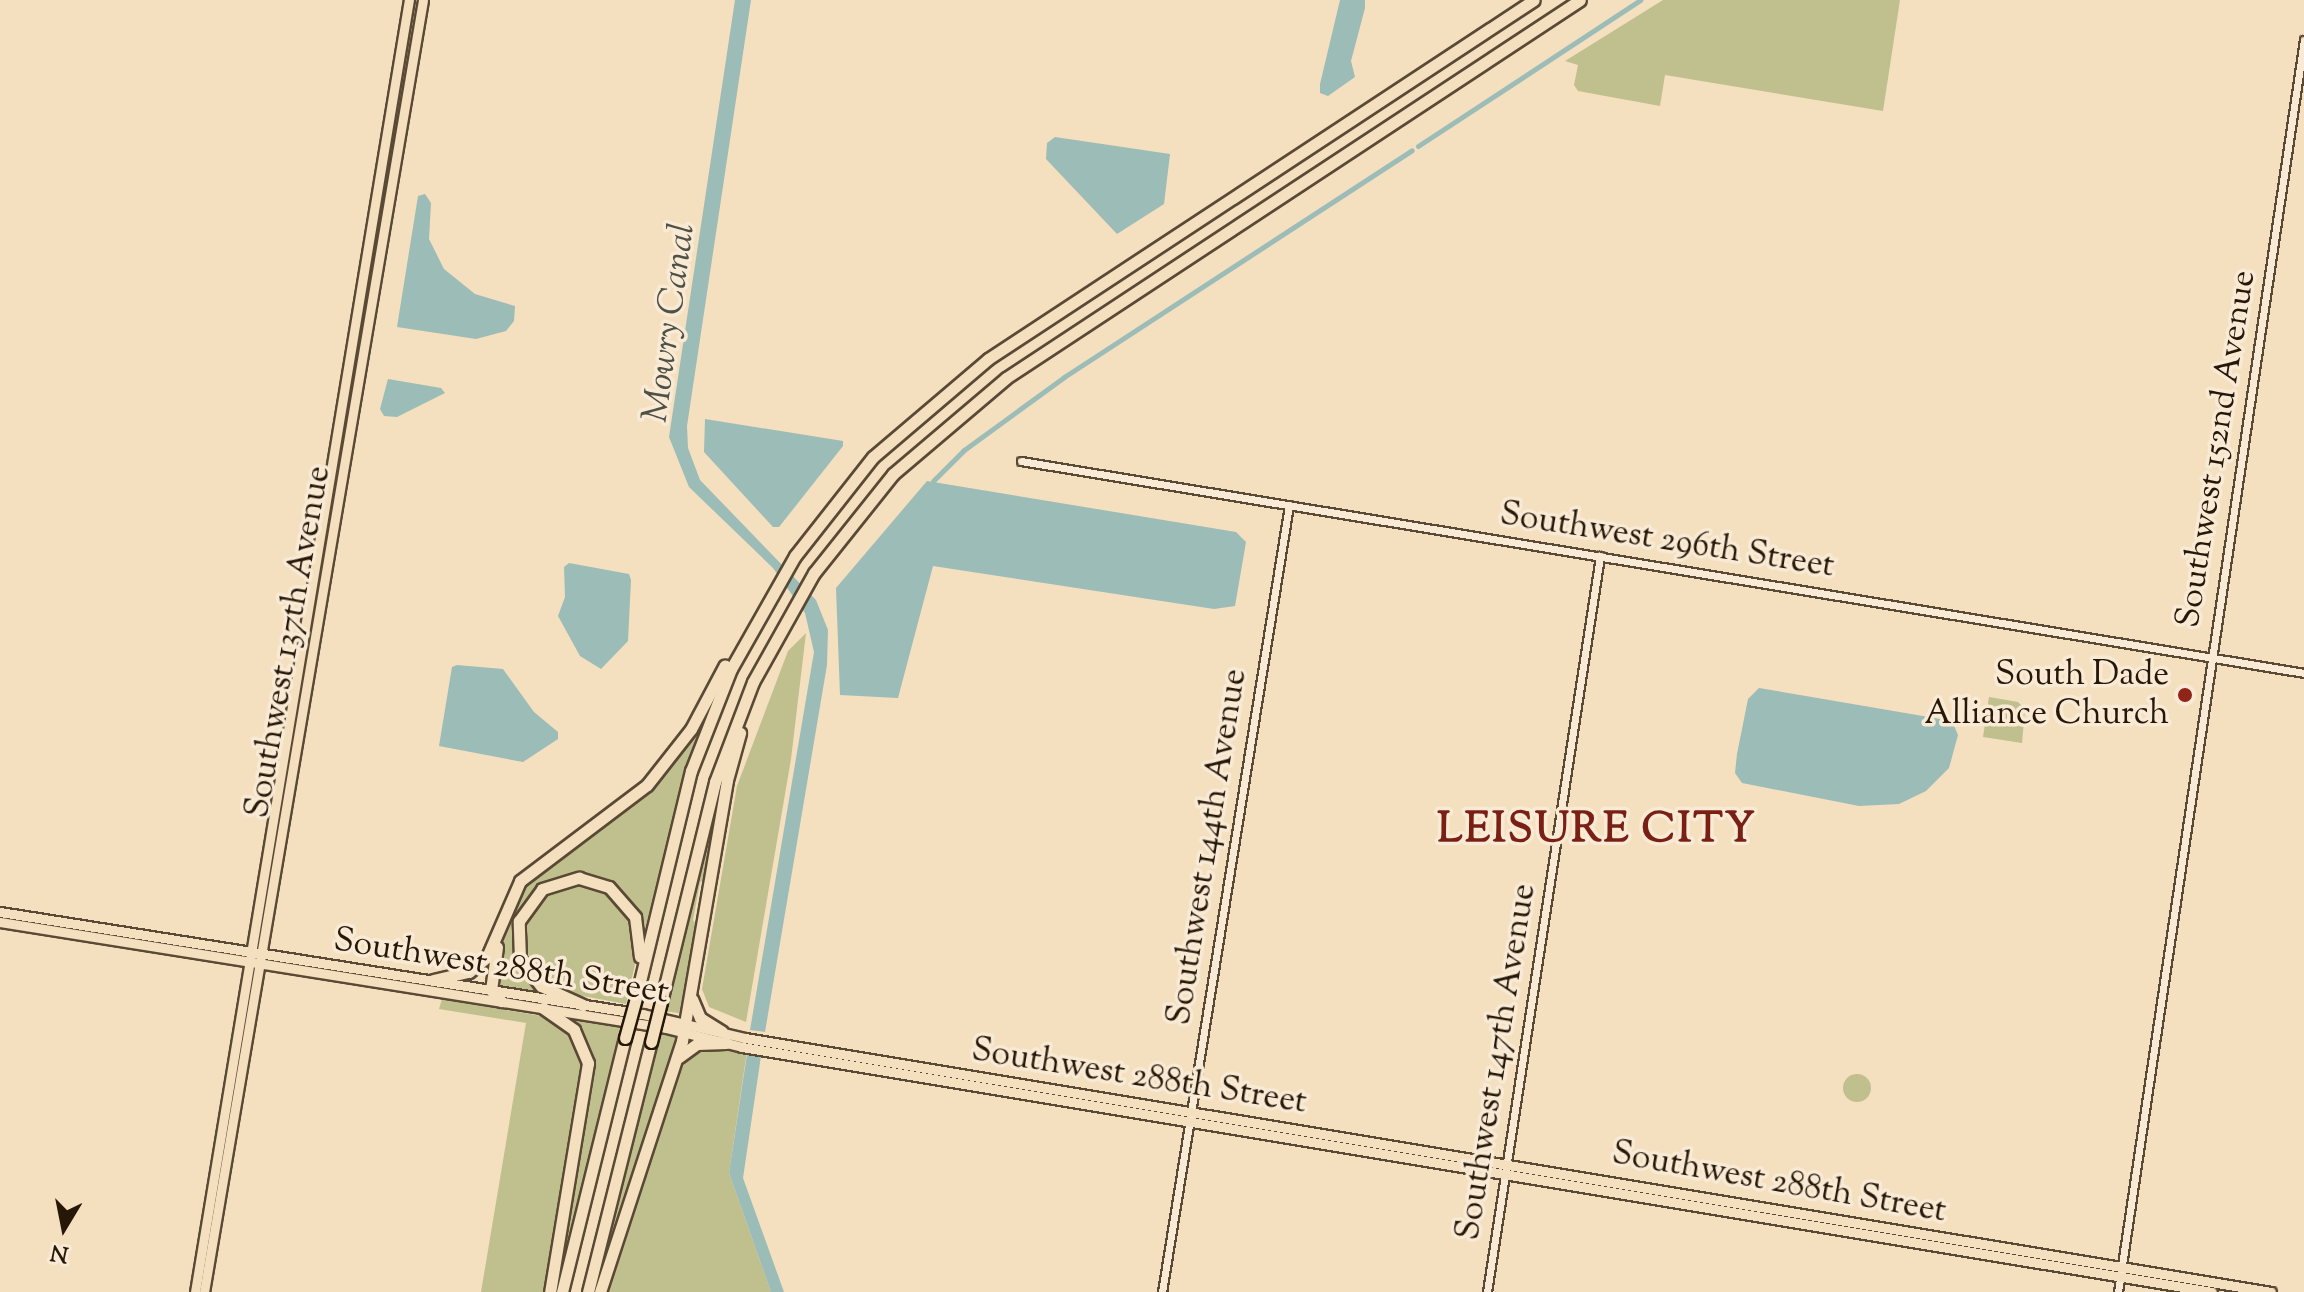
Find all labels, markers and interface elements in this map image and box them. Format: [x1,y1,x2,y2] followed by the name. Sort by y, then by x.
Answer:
[636,221,706,425] water label: Mowry Canal
[2169,267,2265,631] street label: Southwest 152nd Avenue
[238,463,340,821] street label: Southwest 137th Avenue
[1497,494,1837,588] street label: Southwest 296th Street
[1924,655,2169,734] place label: South Dade Alliance Church
[1160,666,1256,1028] street label: Southwest 144th Avenue
[2176,686,2194,704] marker: South Dade Alliance Church
[1437,806,1757,856] district label: LEISURE CITY
[1449,881,1545,1243] street label: Southwest 147th Avenue
[331,920,671,1014] street label: Southwest 288th Street
[969,1030,1309,1124] street label: Southwest 288th Street
[1609,1133,1949,1233] street label: Southwest 288th Street
[24,1188,104,1268] north arrow
[48,1234,71,1269] text: N

